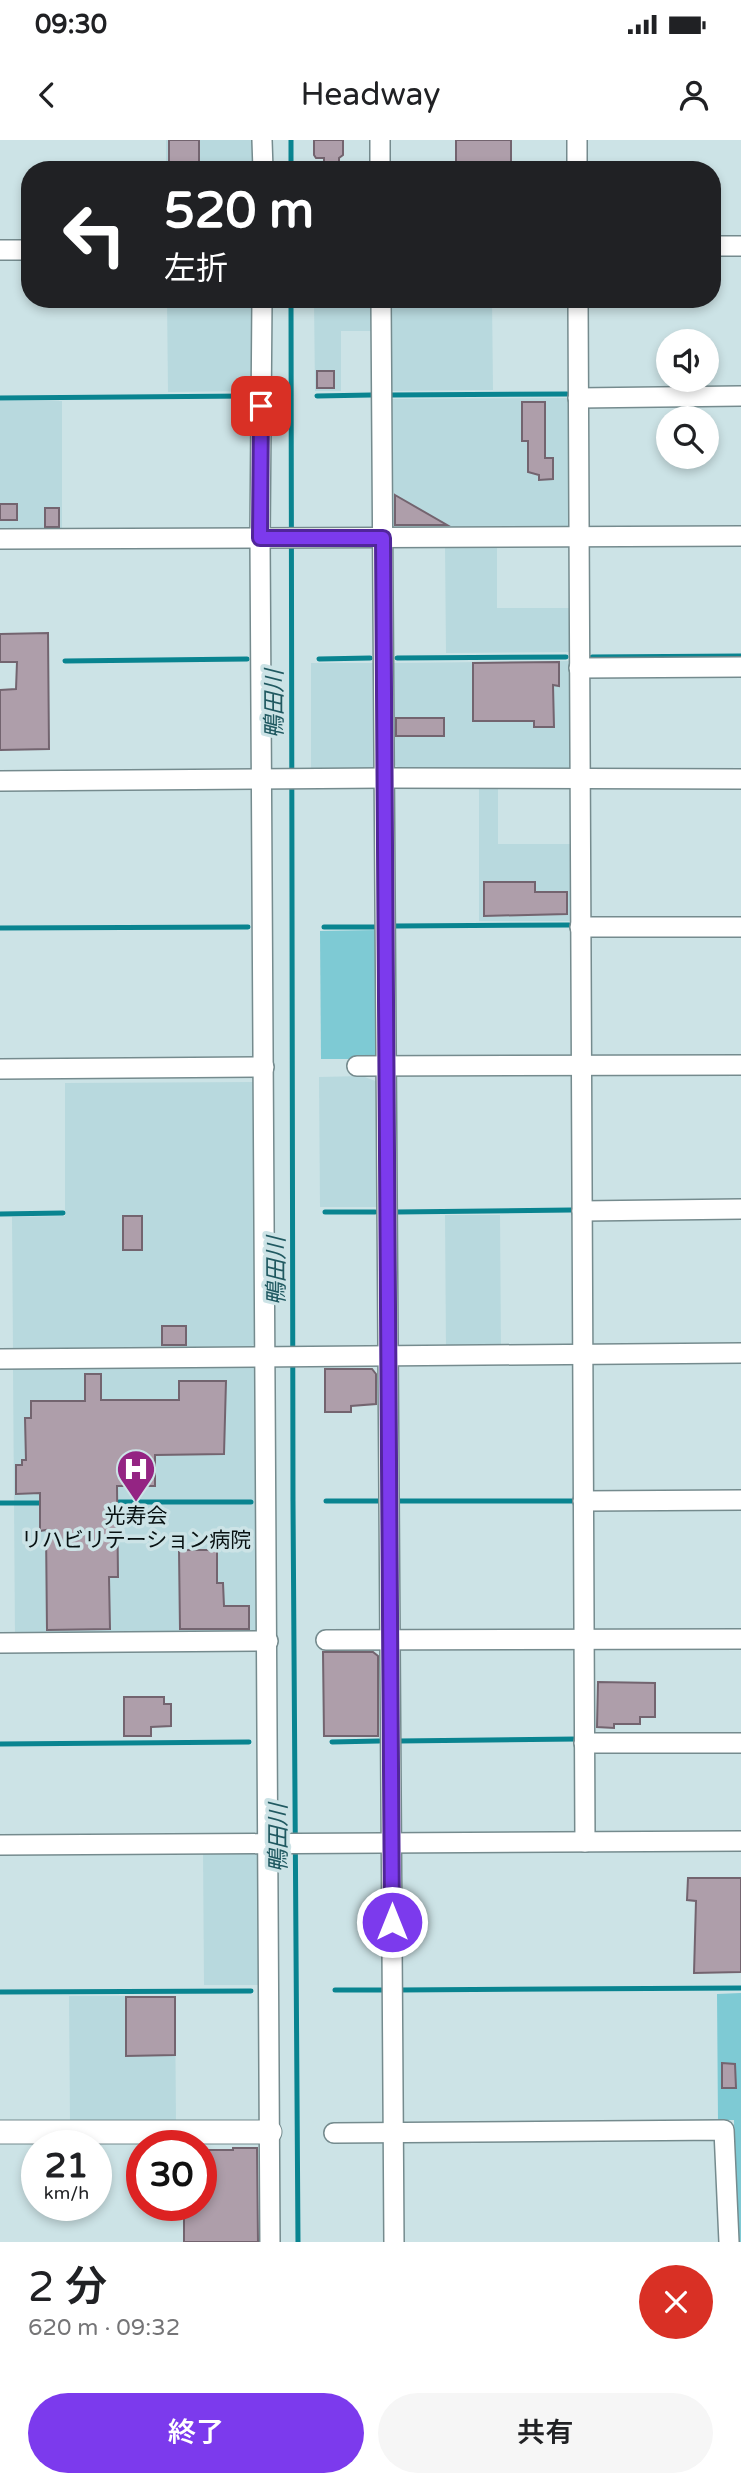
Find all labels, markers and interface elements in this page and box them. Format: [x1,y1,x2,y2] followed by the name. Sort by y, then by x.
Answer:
[35,9,107,40] text: 09:30
[28,76,66,114] icon: back
[300,76,441,114] text: Headway
[675,76,713,114] icon: person
[164,182,314,241] text: 520 m
[49,189,140,280] icon: left
[164,250,228,288] text: 左折
[656,329,719,469] map controls
[656,329,719,392] button: sound
[231,376,291,436] pin
[242,387,280,425] icon: arrive
[656,406,719,469] button: search
[261,667,289,739] water label: 鴨田川
[263,1234,291,1306] water label: 鴨田川
[115,1448,157,1503] hospital icon: 光寿会 リハビリテーション病院
[21,1504,251,1553] place label: 光寿会 リハビリテーション病院
[265,1801,293,1873] water label: 鴨田川
[355,1885,429,1959] position arrow
[126,2130,217,2221] speed limit sign: 30
[45,2145,88,2187] text: 21
[44,2182,89,2204] text: km/h
[28,2262,107,2313] text: 2 分
[639,2265,713,2339] button: close
[28,2314,180,2342] text: 620 m · 09:32
[28,2393,364,2473] button: 終了
[378,2393,713,2473] button: 共有

